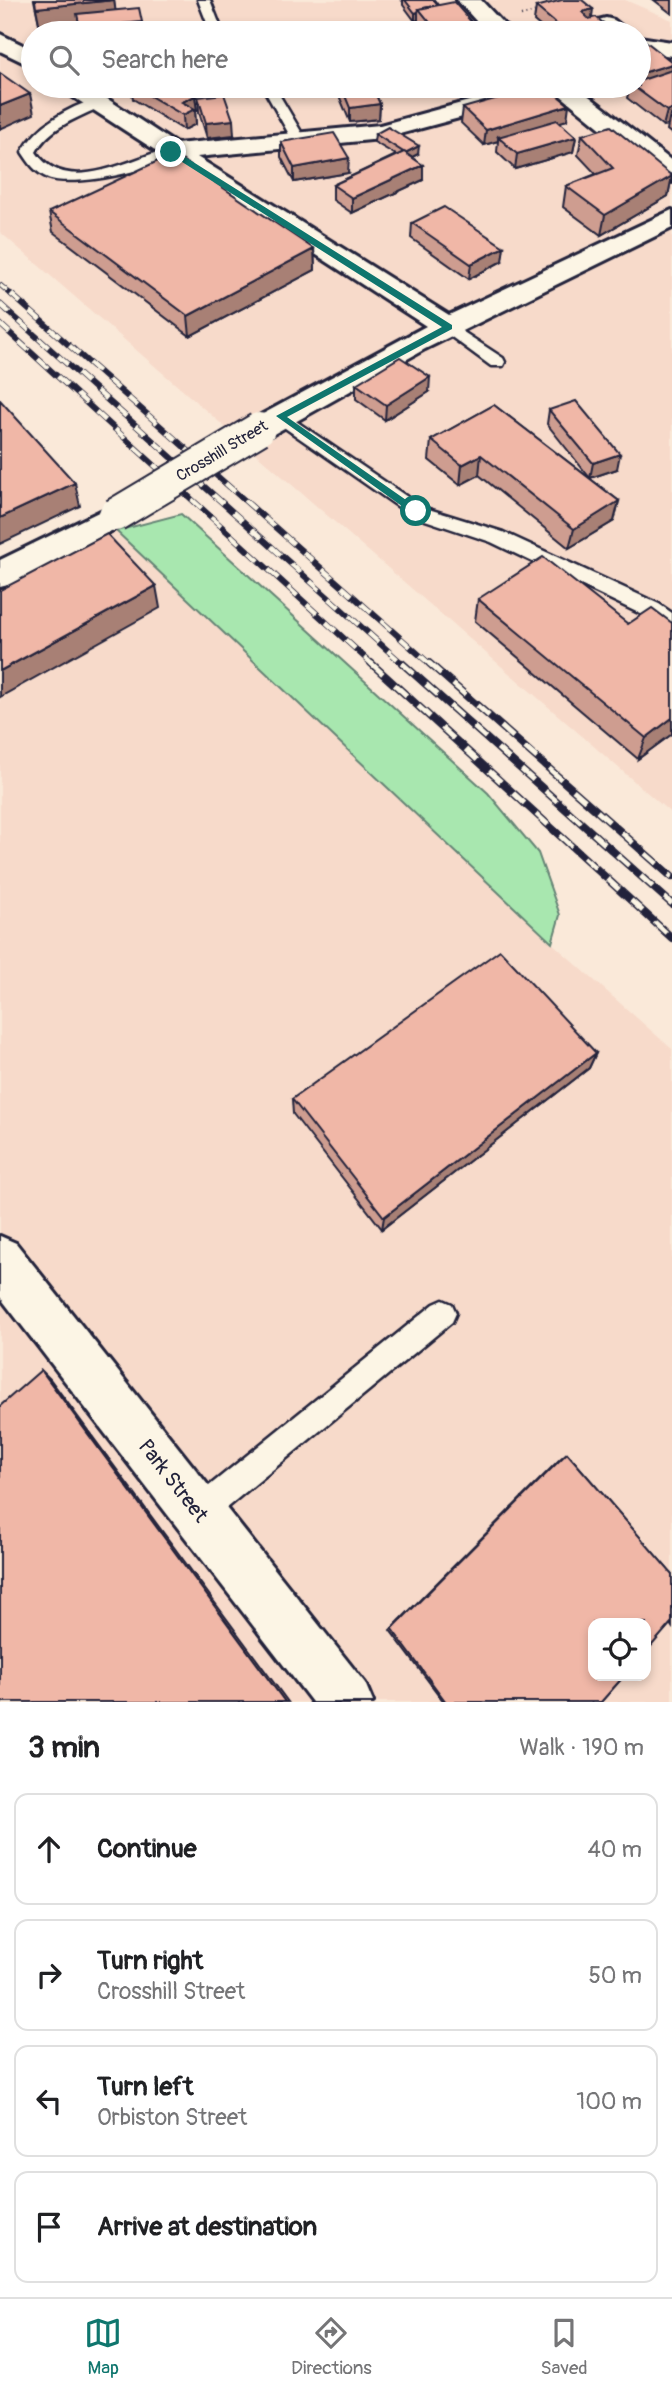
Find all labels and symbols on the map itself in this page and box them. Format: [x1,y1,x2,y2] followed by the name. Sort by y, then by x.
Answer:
[155,136,186,167] route end
[173,416,272,486] street label: Crosshill Street
[400,495,431,526] route start
[132,1434,214,1528] street label: Park Street

